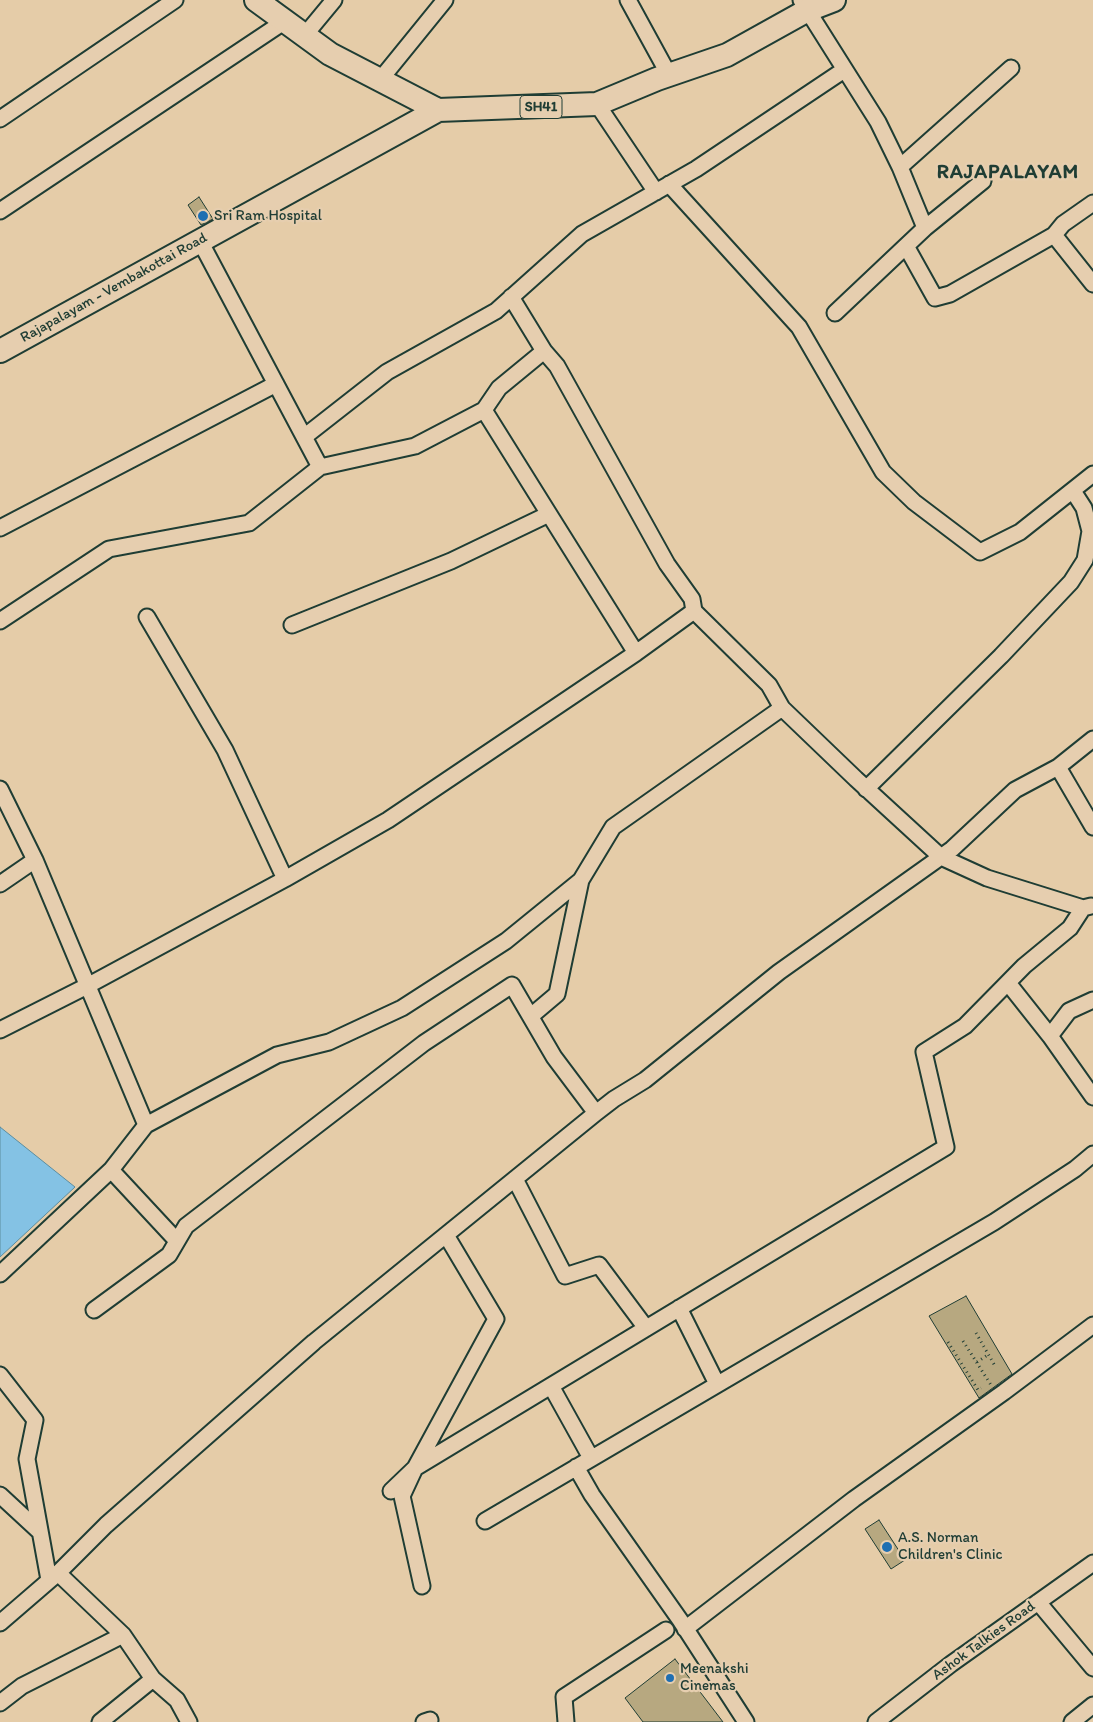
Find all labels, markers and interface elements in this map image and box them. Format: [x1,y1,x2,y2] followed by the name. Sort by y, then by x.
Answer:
[520,95,562,118] road number: SH41
[934,161,1082,185] district label: RAJAPALAYAM
[214,207,322,225] place label: Sri Ram Hospital
[196,209,210,223] marker: Sri Ram Hospital
[17,229,211,347] street label: Rajapalayam - Vembakottai Road
[898,1529,1003,1564] place label: A.S. Norman Children's Clinic
[880,1540,894,1554] marker: A.S. Norman Children's Clinic
[929,1598,1039,1684] street label: Ashok Talkies Road
[680,1660,749,1695] place label: Meenakshi Cinemas
[664,1672,676,1684] marker: Meenakshi Cinemas

